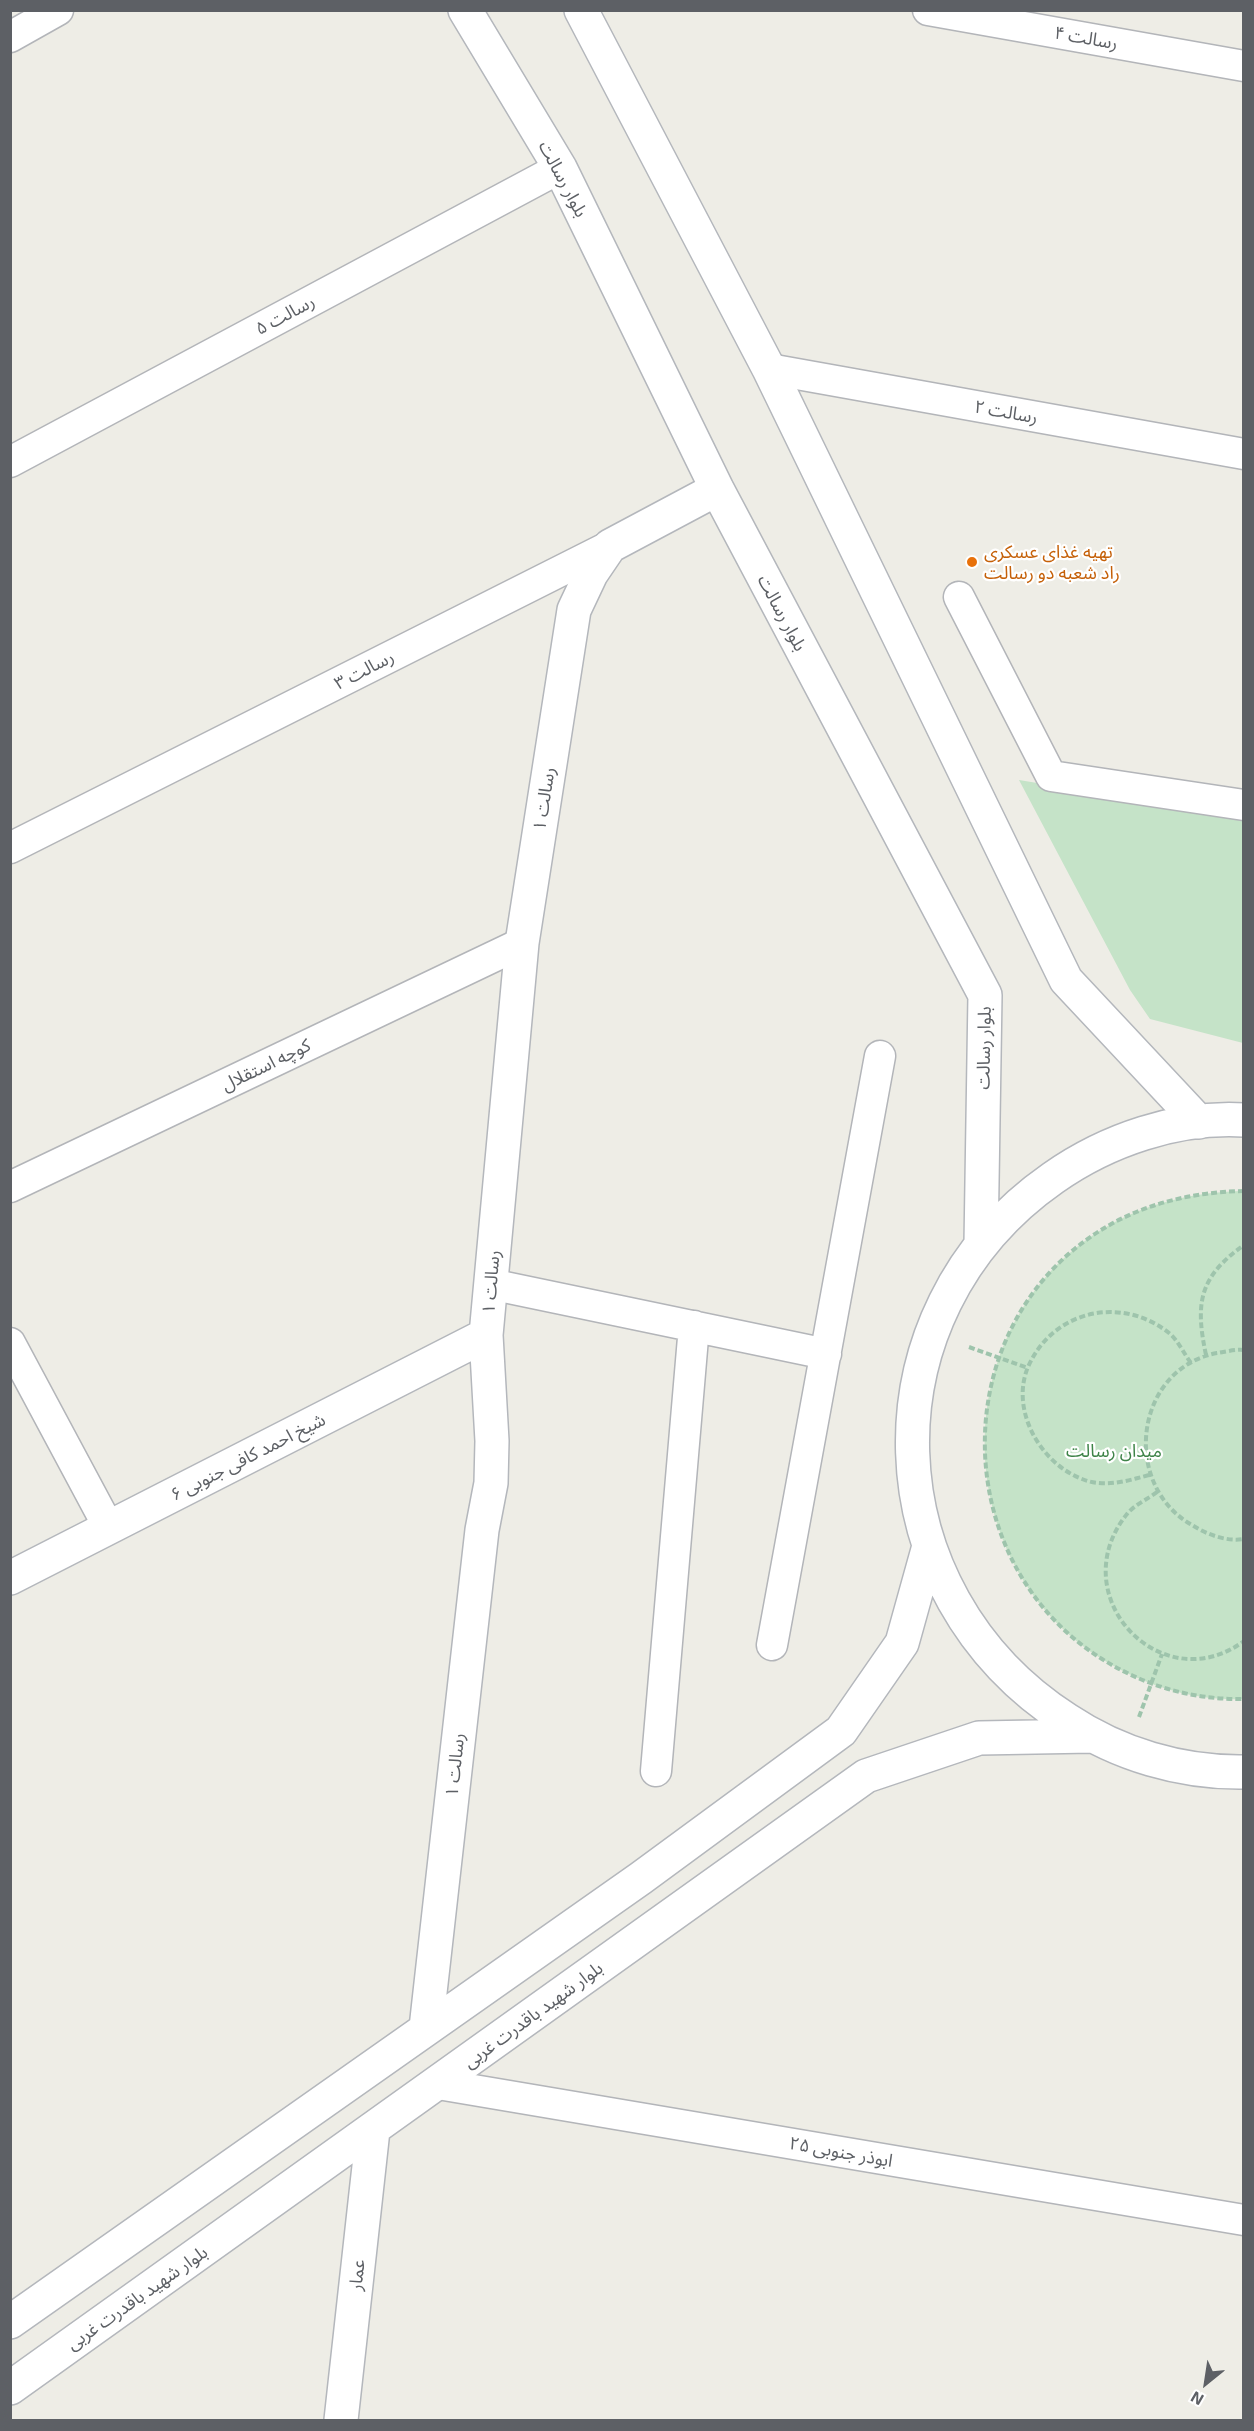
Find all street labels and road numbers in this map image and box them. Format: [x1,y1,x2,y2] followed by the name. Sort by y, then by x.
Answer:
[1053,22,1119,54] street label: رسالت ۴
[534,137,592,221] street label: بلوار رسالت
[252,290,318,340] street label: رسالت ۵
[973,396,1039,428] street label: رسالت ۲
[753,571,811,655] street label: بلوار رسالت
[331,646,397,694] street label: رسالت ۳
[528,766,560,832] street label: رسالت ۱
[972,1006,996,1090] street label: بلوار رسالت
[218,1034,314,1096] street label: کوچه استقلال
[477,1249,505,1315] street label: رسالت ۱
[167,1409,329,1505] street label: شیخ احمد کافی جنوبی ۶
[441,1732,469,1798] street label: رسالت ۱
[459,1957,607,2073] street label: بلوار شهید باقدرت غربی
[788,2132,894,2172] street label: ابوذر جنوبی ۲۵
[62,2241,212,2355] street label: بلوار شهید باقدرت غربی
[345,2258,369,2292] street label: عمار

